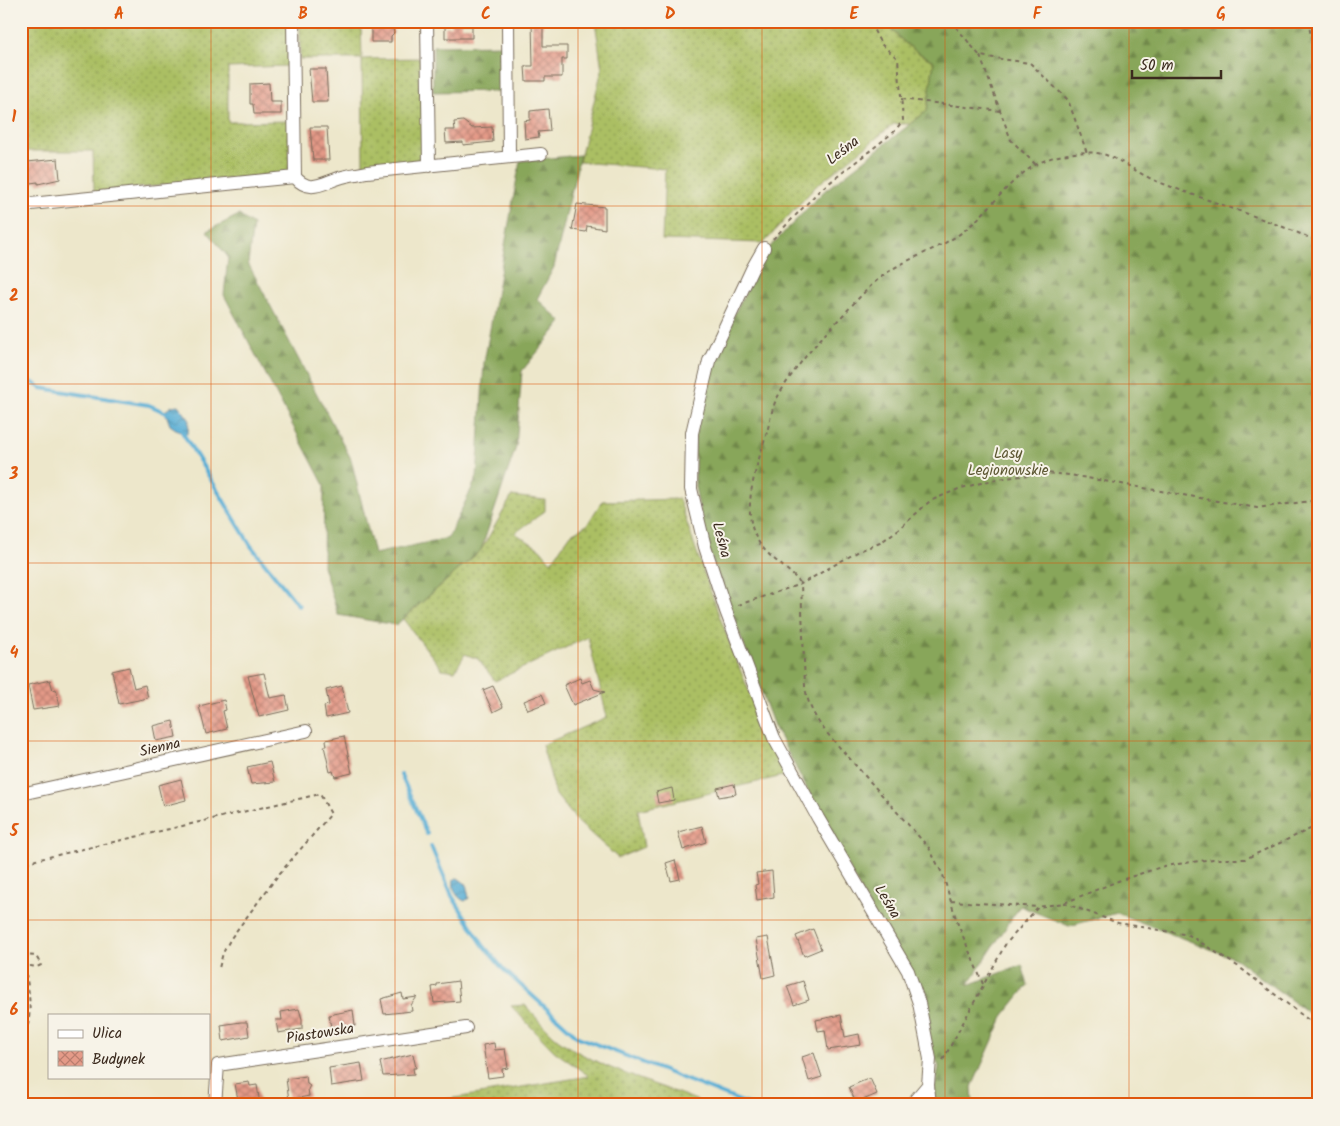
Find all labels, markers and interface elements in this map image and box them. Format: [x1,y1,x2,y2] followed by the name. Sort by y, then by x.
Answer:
[114,2,124,27] text: A
[298,2,308,27] text: B
[481,2,491,27] text: C
[665,2,676,27] text: D
[850,2,860,27] text: E
[1033,2,1043,27] text: F
[1216,2,1226,27] text: G
[1132,48,1221,80] scale bar
[1140,54,1174,78] text: 50 m
[12,105,17,130] text: 1
[821,130,865,172] street label: Leśna
[9,284,19,309] text: 2
[967,442,1049,483] park label: Lasy Legionowskie
[9,462,19,487] text: 3
[705,519,737,561] street label: Leśna
[10,641,19,666] text: 4
[137,732,183,764] street label: Sienna
[9,819,20,844] text: 5
[867,880,907,924] street label: Leśna
[10,998,19,1023] text: 6
[48,1014,210,1078] legend
[284,1017,356,1051] street label: Piastowska
[92,1022,122,1046] text: Ulica
[92,1048,146,1072] text: Budynek

